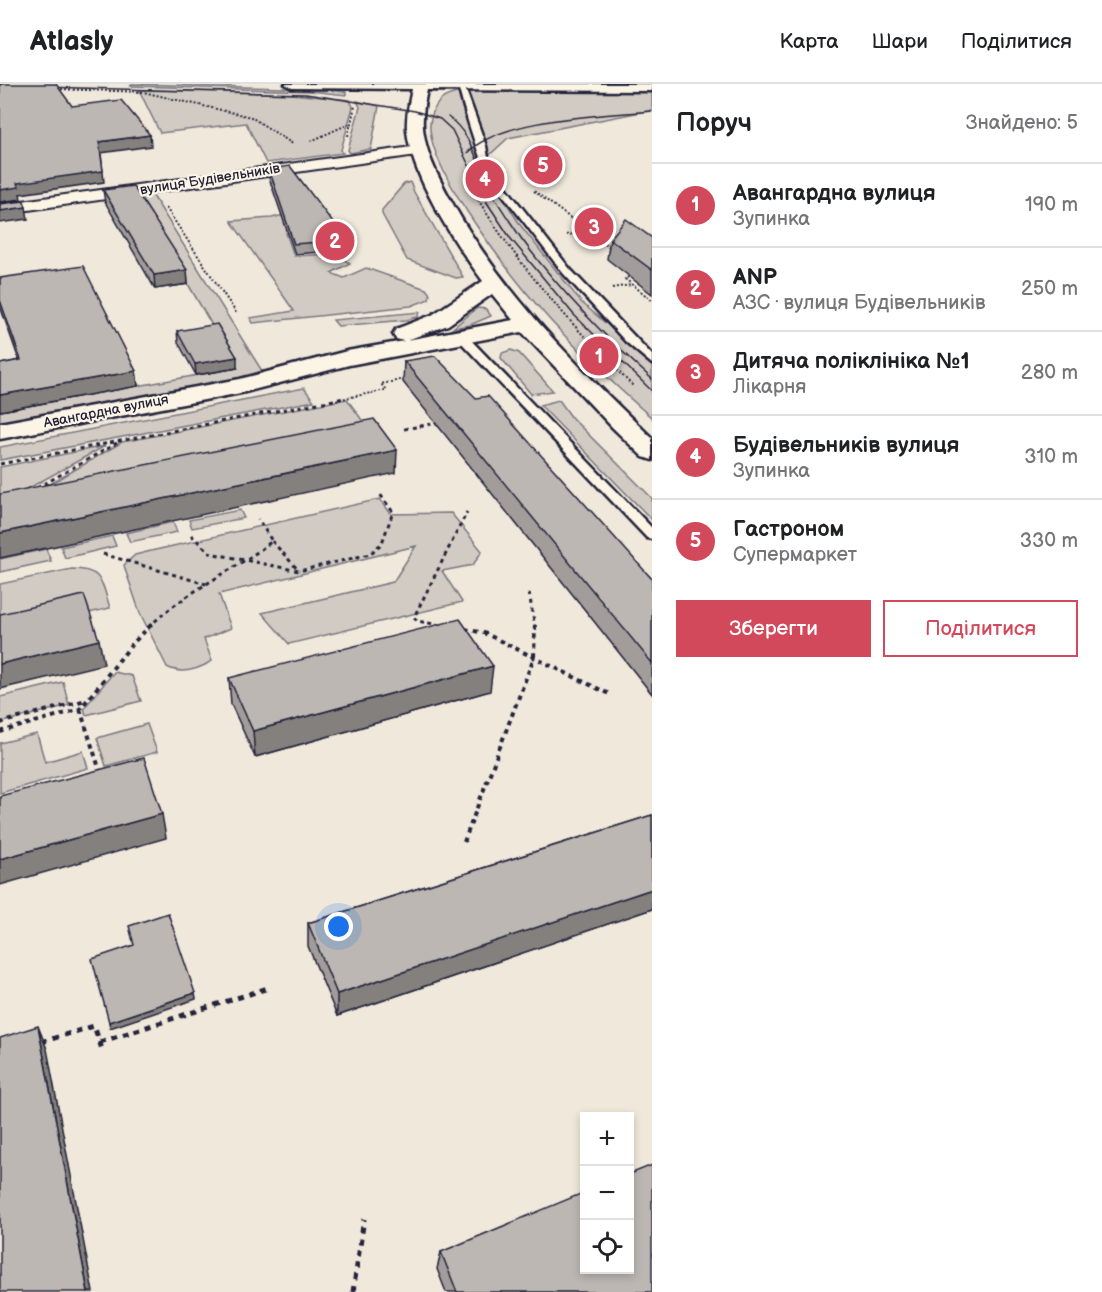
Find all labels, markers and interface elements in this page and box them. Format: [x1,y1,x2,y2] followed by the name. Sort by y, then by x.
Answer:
[30,25,113,58] text: Atlasly
[779,29,839,54] text: Карта
[872,29,928,54] text: Шари
[961,29,1072,54] text: Поділитися
[676,108,752,139] text: Поруч
[966,111,1078,135] text: Знайдено: 5
[524,142,562,188] pin: 5
[466,156,504,202] pin: 4
[139,159,282,198] street label: вулиця Будівельників
[733,180,936,207] text: Авангардна вулиця
[691,193,700,217] text: 1
[1025,193,1078,217] text: 190 m
[574,204,614,250] pin: 3
[733,207,810,231] text: Зупинка
[316,218,354,264] pin: 2
[733,264,777,291] text: ANP
[690,277,701,301] text: 2
[1021,277,1078,301] text: 250 m
[733,291,985,315] text: АЗС · вулиця Будівельників
[580,334,618,378] pin: 1
[733,348,970,375] text: Дитяча поліклініка №1
[690,361,701,385] text: 3
[1021,361,1078,385] text: 280 m
[733,375,806,399] text: Лікарня
[41,391,170,432] street label: Авангардна вулиця
[733,432,959,459] text: Будівельників вулиця
[690,445,701,469] text: 4
[1024,445,1078,469] text: 310 m
[733,459,810,483] text: Зупинка
[733,516,844,543] text: Гастроном
[690,529,701,553] text: 5
[1020,529,1078,553] text: 330 m
[733,543,857,567] text: Супермаркет
[676,600,871,657] button: Зберегти
[883,600,1078,657] button: Поділитися
[324,912,353,941] your location
[580,1112,634,1274] map controls
[580,1112,634,1166] button: +
[580,1166,634,1220] button: −
[580,1220,634,1274] button: locate

